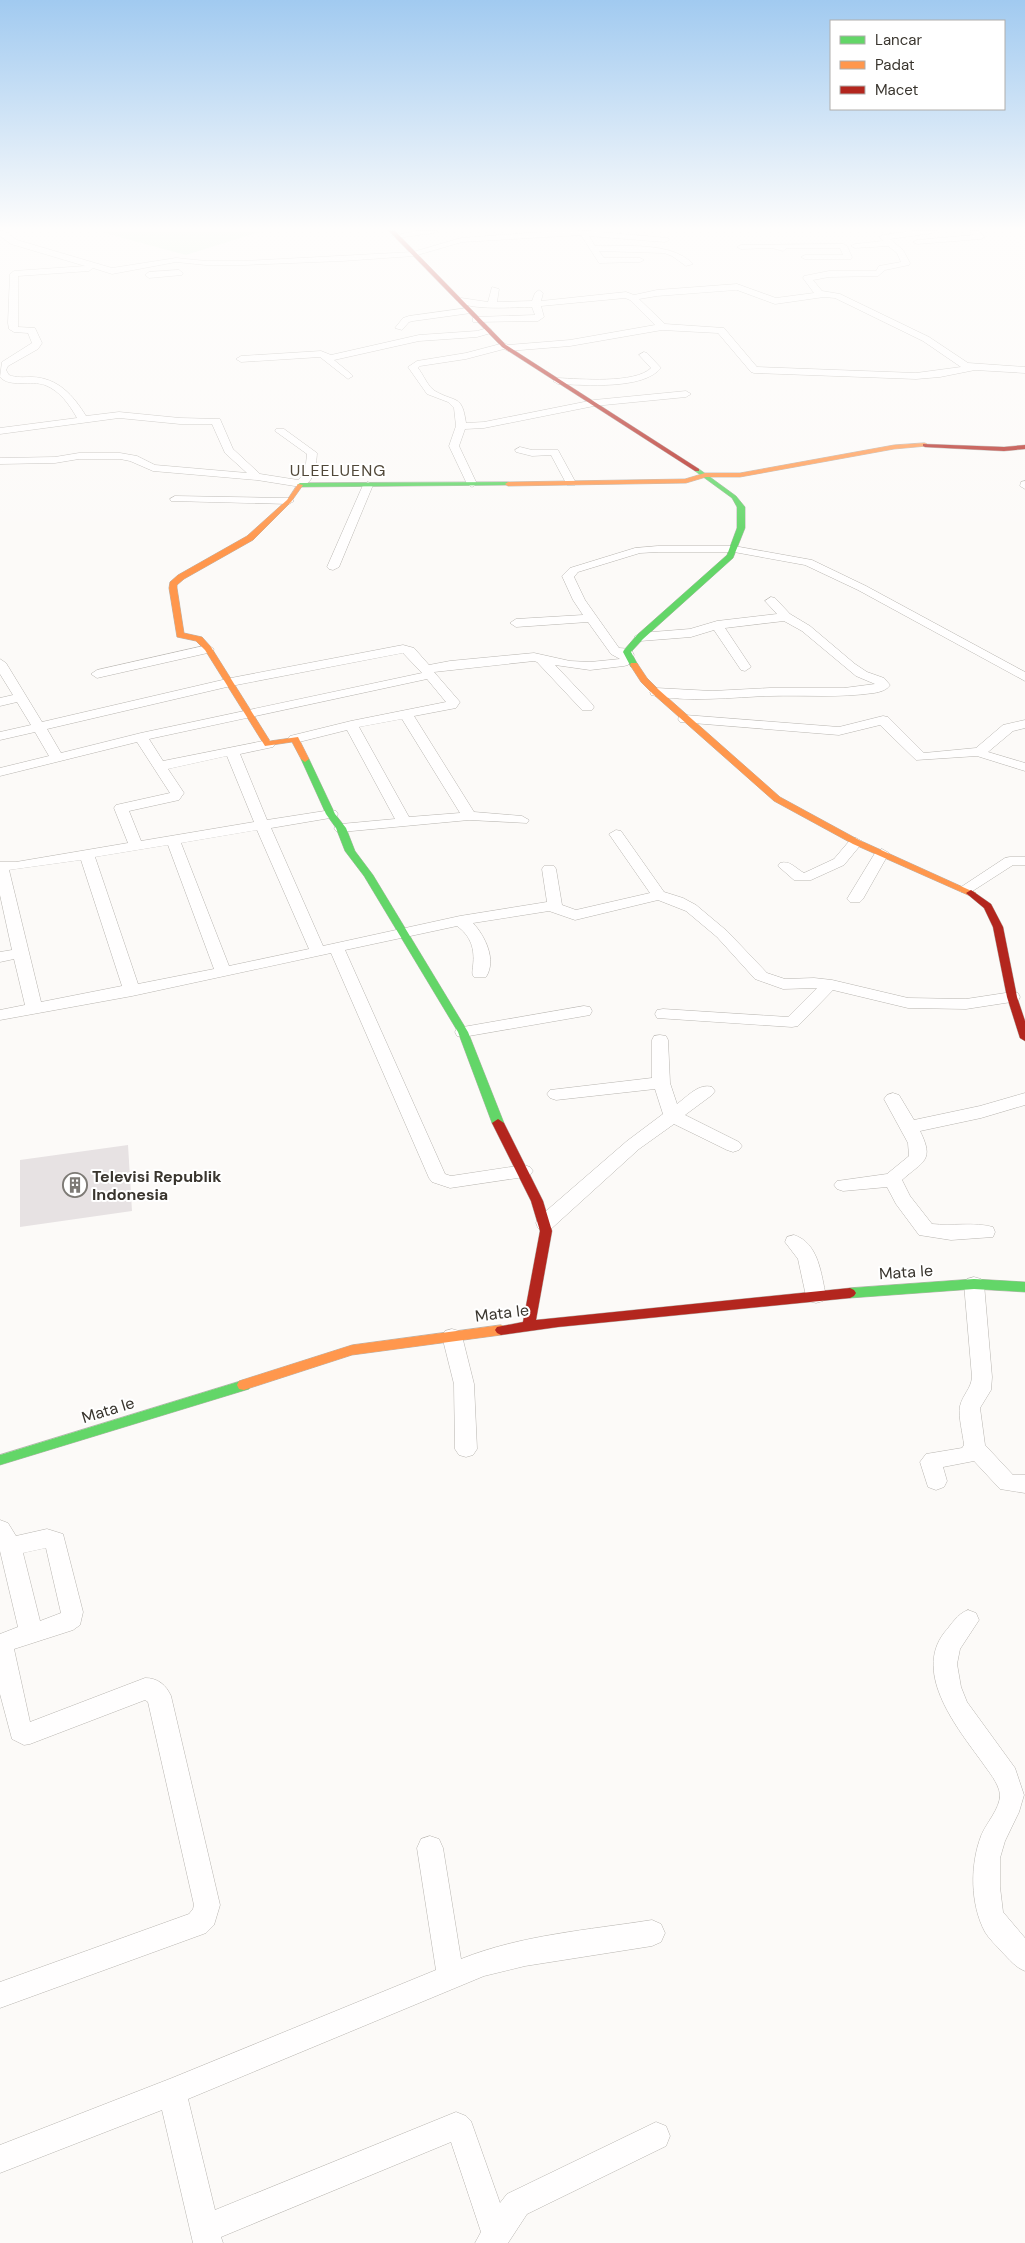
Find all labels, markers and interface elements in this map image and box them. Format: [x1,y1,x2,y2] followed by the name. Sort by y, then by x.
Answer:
[830,20,1005,110] legend
[875,30,922,50] text: Lancar
[875,55,915,75] text: Padat
[875,80,919,100] text: Macet
[290,460,386,481] district label: ULEELUENG
[92,1166,222,1205] place label: Televisi Republik Indonesia
[62,1172,88,1198] building icon: Televisi Republik Indonesia
[878,1260,934,1284] street label: Mata Ie
[474,1299,530,1327] street label: Mata Ie
[79,1392,137,1428] street label: Mata Ie

